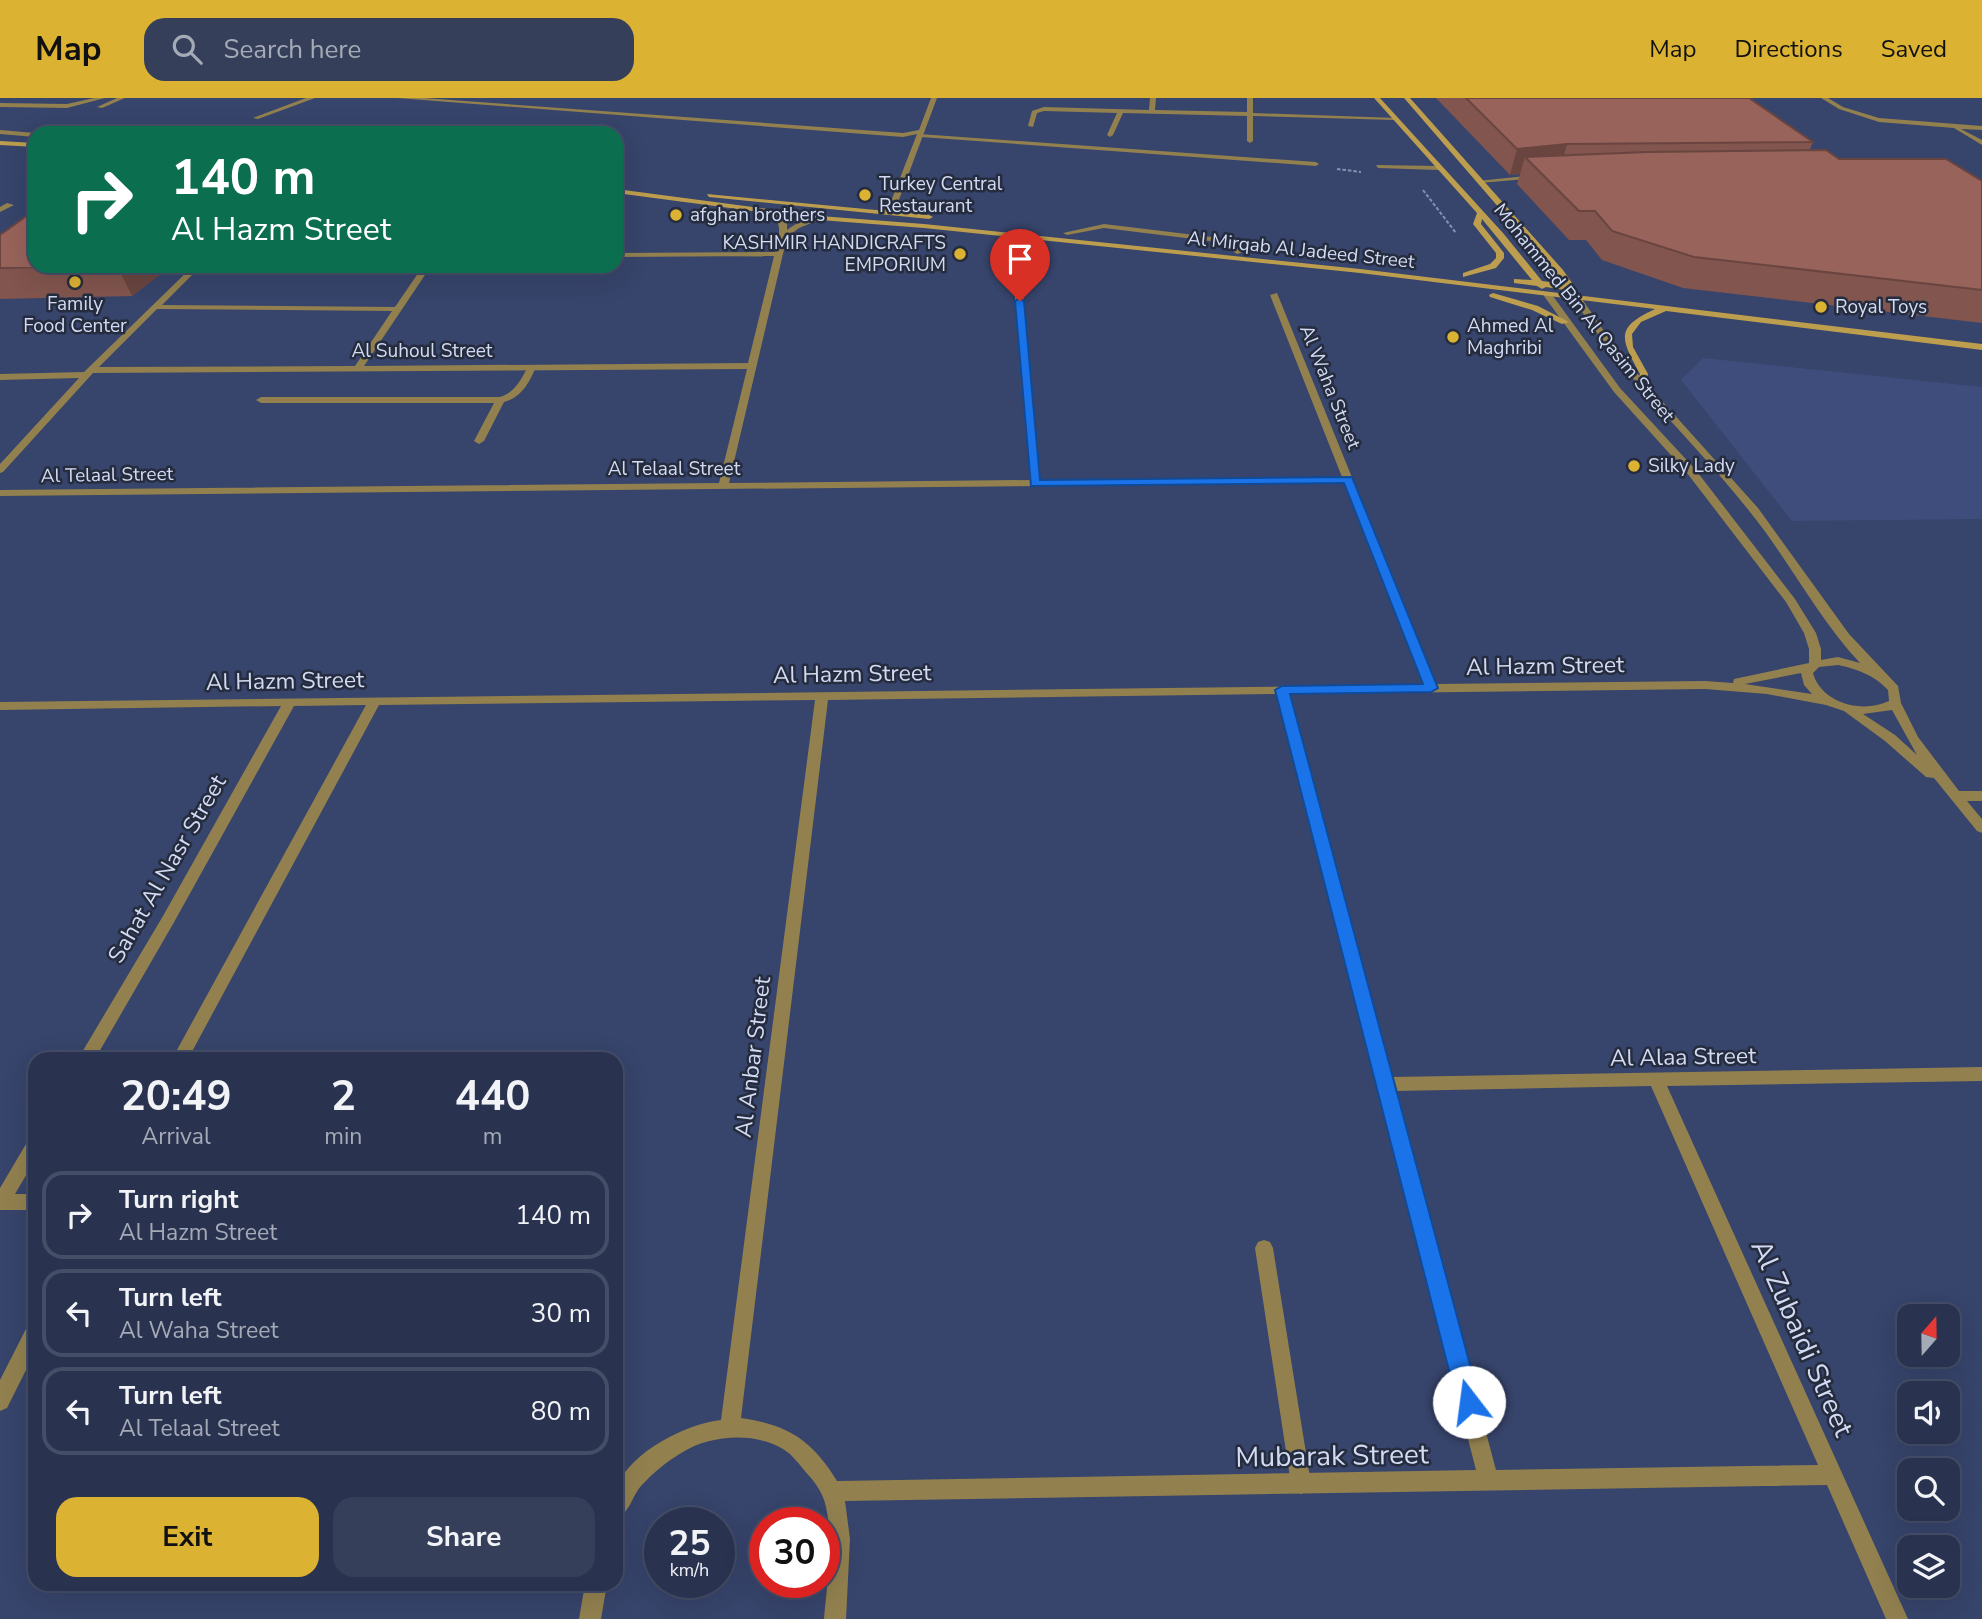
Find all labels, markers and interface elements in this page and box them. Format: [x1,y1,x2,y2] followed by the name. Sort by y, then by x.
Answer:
[144,18,634,81] search box
[35,27,102,72] text: Map
[168,30,206,68] icon: search
[224,32,361,67] text: Search here
[1649,33,1696,65] text: Map
[1734,33,1843,65] text: Directions
[1881,33,1947,65] text: Saved
[171,144,315,211] text: 140 m
[56,154,147,245] icon: right
[879,171,1003,219] place label: Turkey Central Restaurant
[857,187,873,203] marker: Turkey Central Restaurant
[1487,198,1681,428] street label: Mohammed Bin Al Qasim Street
[690,202,825,228] place label: afghan brothers
[668,207,684,223] marker: afghan brothers
[171,208,391,251] text: Al Hazm Street
[1186,225,1416,275] street label: Al Mirqab Al Jadeed Street
[990,229,1050,301] pin
[723,230,946,278] place label: KASHMIR HANDICRAFTS EMPORIUM
[1001,240,1039,278] icon: arrive
[952,246,968,262] marker: KASHMIR HANDICRAFTS EMPORIUM
[67,274,83,290] marker: Family Food Center
[23,291,127,339] place label: Family Food Center
[1835,294,1927,320] place label: Royal Toys
[1813,299,1829,315] marker: Royal Toys
[1467,313,1554,361] place label: Ahmed Al Maghribi
[1293,321,1367,453] street label: Al Waha Street
[1445,329,1461,345] marker: Ahmed Al Maghribi
[351,338,493,364] street label: Al Suhoul Street
[1648,453,1735,479] place label: Silky Lady
[608,456,741,482] street label: Al Telaal Street
[1626,458,1642,474] marker: Silky Lady
[41,461,174,489] street label: Al Telaal Street
[1466,649,1625,683] street label: Al Hazm Street
[773,657,932,691] street label: Al Hazm Street
[206,664,365,698] street label: Al Hazm Street
[101,769,234,969] street label: Sahat Al Nasr Street
[728,974,778,1139] street label: Al Anbar Street
[1610,1040,1757,1074] street label: Al Alaa Street
[121,1068,232,1125] text: 20:49
[331,1068,356,1125] text: 2
[455,1068,530,1125] text: 440
[142,1121,211,1152] text: Arrival
[324,1121,362,1152] text: min
[483,1121,503,1152] text: m
[119,1182,238,1217] text: Turn right
[60,1196,98,1234] icon: right
[515,1198,591,1233] text: 140 m
[119,1217,277,1248] text: Al Hazm Street
[1742,1233,1863,1443] street label: Al Zubaidi Street
[119,1280,222,1315] text: Turn left
[60,1294,98,1332] icon: left
[531,1296,591,1331] text: 30 m
[1897,1304,1960,1367] north arrow
[1897,1304,1960,1598] map controls
[119,1315,279,1346] text: Al Waha Street
[1432,1365,1506,1439] position arrow
[119,1378,222,1413] text: Turn left
[1897,1381,1960,1444] button: sound
[60,1392,98,1430] icon: left
[531,1394,591,1429] text: 80 m
[119,1413,279,1444] text: Al Telaal Street
[1235,1435,1429,1477] street label: Mubarak Street
[1897,1458,1960,1521] button: search
[56,1497,319,1577] button: Exit
[333,1497,595,1577] button: Share
[749,1507,840,1598] speed limit sign: 30
[668,1520,711,1567] text: 25
[1897,1535,1960,1598] button: layers
[670,1558,709,1582] text: km/h

